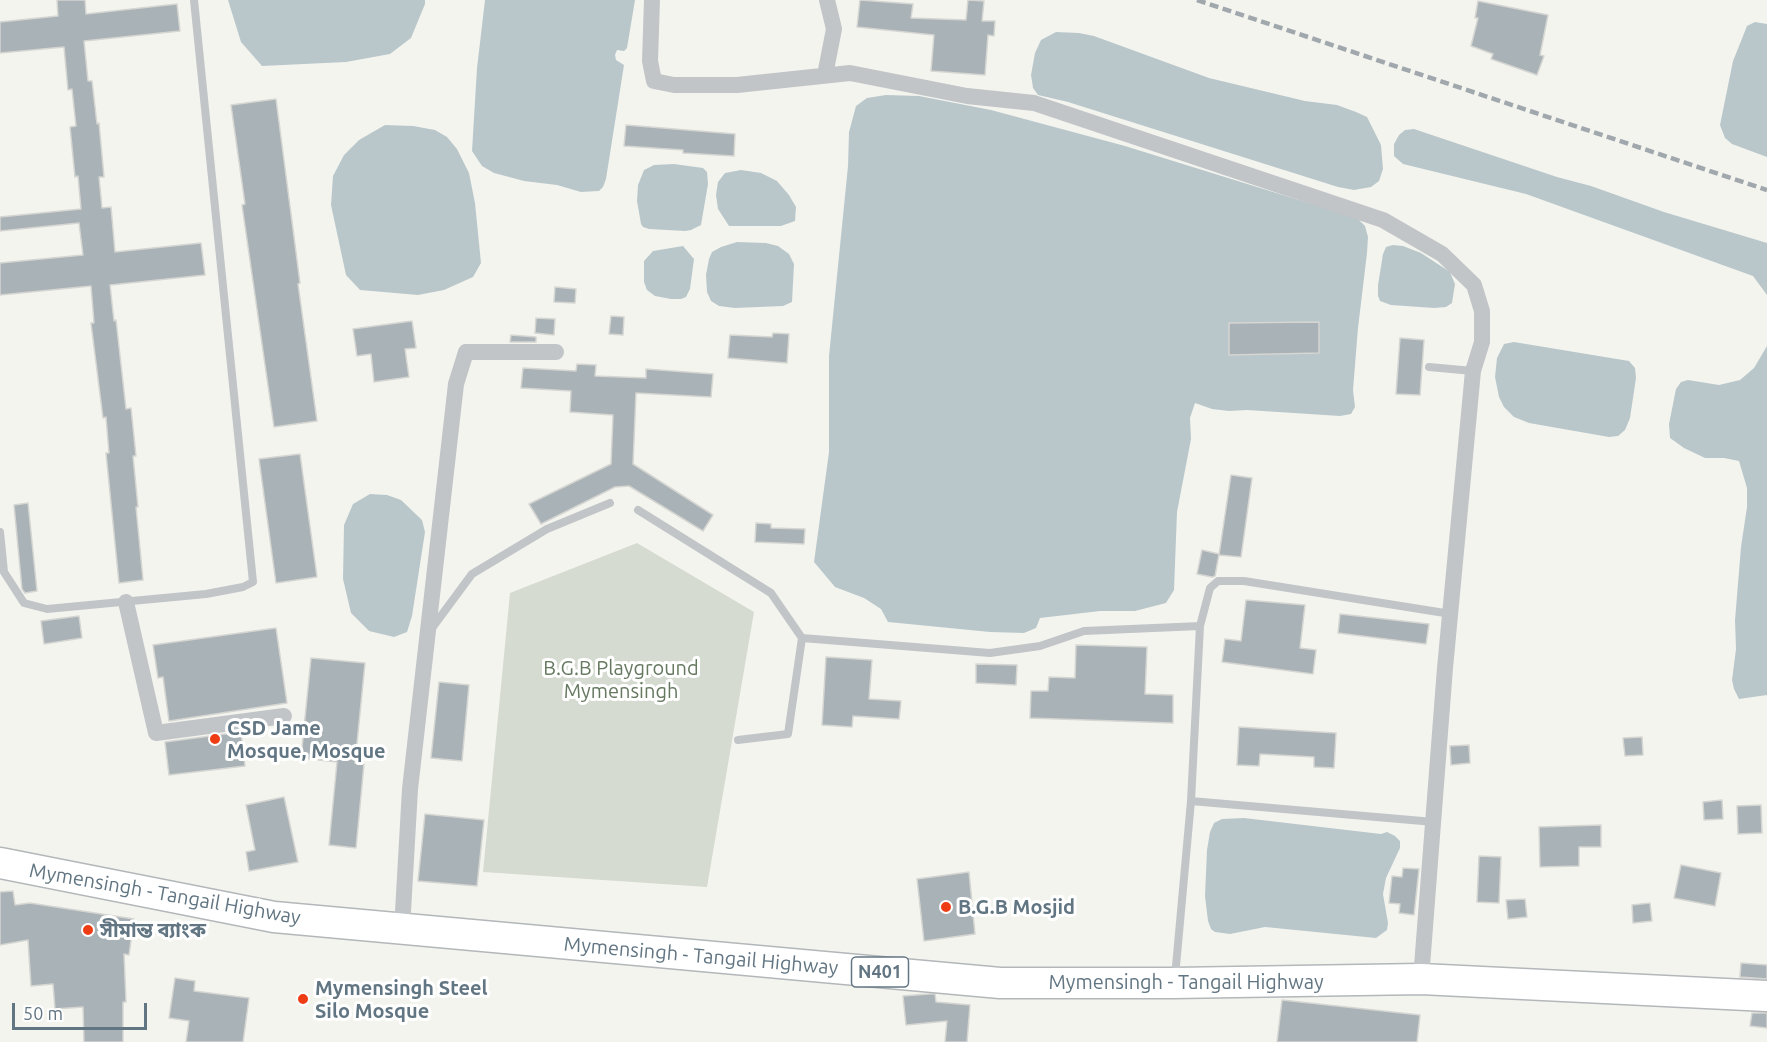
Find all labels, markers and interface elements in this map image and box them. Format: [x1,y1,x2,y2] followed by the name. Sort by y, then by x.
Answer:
[543,656,699,703] park label: B.G.B Playground Mymensingh
[227,716,386,763] place label: CSD Jame Mosque, Mosque
[208,732,222,746] marker: CSD Jame Mosque, Mosque
[27,858,303,930] street label: Mymensingh - Tangail Highway
[958,895,1075,919] place label: B.G.B Mosjid
[939,900,953,914] marker: B.G.B Mosjid
[100,918,206,942] place label: সীমান্ত ব্যাংক
[81,923,95,937] marker: সীমান্ত ব্যাংক
[563,932,839,980] street label: Mymensingh - Tangail Highway
[852,957,908,987] road number: N401
[1048,970,1324,994] street label: Mymensingh - Tangail Highway
[315,976,488,1023] place label: Mymensingh Steel Silo Mosque
[15,991,150,1029] scale bar
[296,992,310,1006] marker: Mymensingh Steel Silo Mosque
[23,1003,63,1023] text: 50 m

